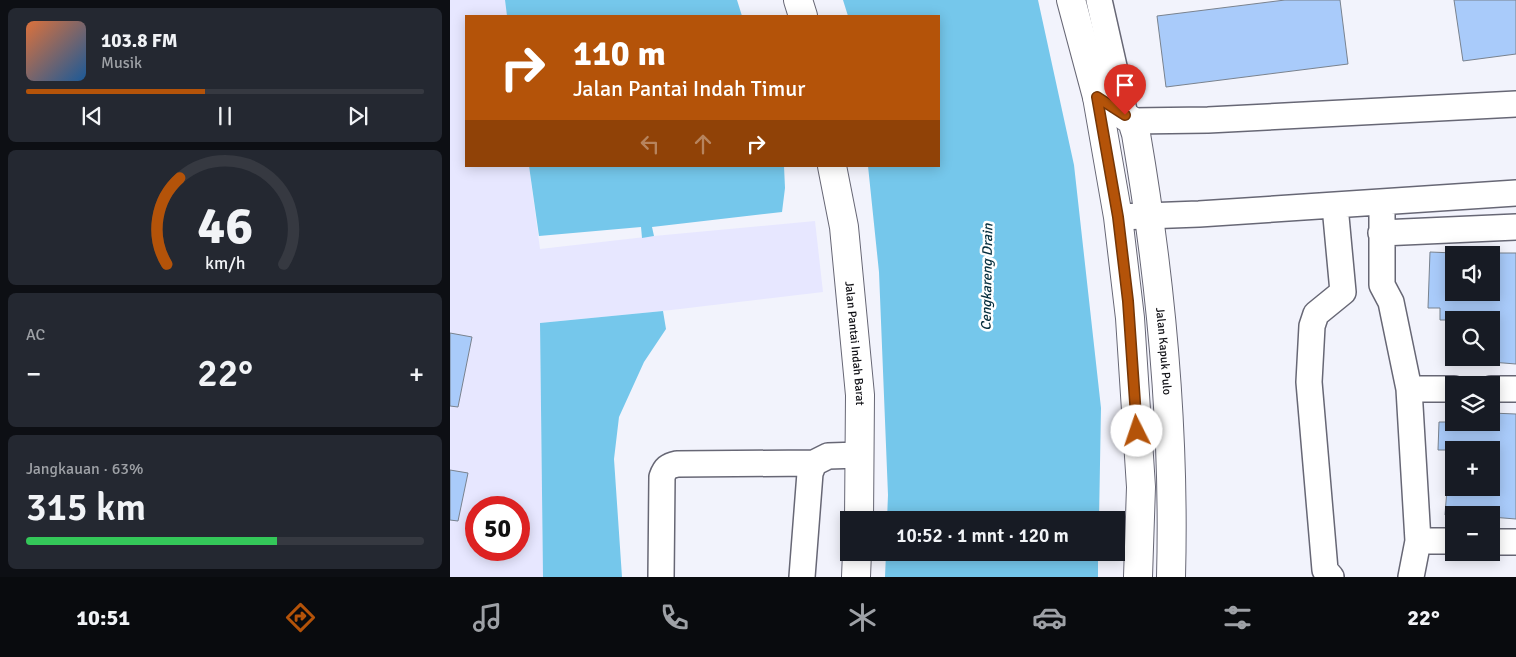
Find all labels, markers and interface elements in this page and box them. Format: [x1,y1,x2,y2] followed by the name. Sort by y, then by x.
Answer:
[101,29,178,53] text: 103.8 FM
[573,32,666,75] text: 110 m
[490,35,555,100] icon: right
[101,53,142,73] text: Musik
[1104,64,1146,115] pin
[1111,71,1139,99] icon: arrive
[573,75,805,102] text: Jalan Pantai Indah Timur
[78,102,106,130] icon: previous
[211,102,239,130] icon: pause
[344,102,372,130] icon: next
[636,130,664,158] icon: left
[689,130,717,158] icon: ahead
[742,130,770,158] icon: right
[197,194,253,258] text: 46
[978,223,996,331] water label: Cengkareng Drain
[1445,246,1500,561] map controls
[1445,246,1500,301] button: sound
[205,252,245,274] text: km/h
[842,280,868,406] street label: Jalan Pantai Indah Barat
[1153,307,1175,395] street label: Jalan Kapuk Pulo
[1445,311,1500,366] button: search
[26,325,45,345] text: AC
[197,350,253,397] text: 22°
[26,357,41,391] text: −
[409,357,424,391] text: +
[1445,376,1500,431] button: layers
[1110,404,1162,456] position arrow
[1445,441,1500,496] button: +
[26,459,143,479] text: Jangkauan · 63%
[26,484,146,531] text: 315 km
[465,496,530,561] speed limit sign: 50
[1445,506,1500,561] button: −
[896,524,1069,548] text: 10:52 · 1 mnt · 120 m
[283,600,318,635] icon: directions
[470,600,505,635] icon: music
[657,600,692,635] icon: phone
[845,600,880,635] icon: climate
[1032,600,1067,635] icon: car
[1220,600,1255,635] icon: filters
[76,604,130,631] text: 10:51
[1407,604,1440,631] text: 22°

